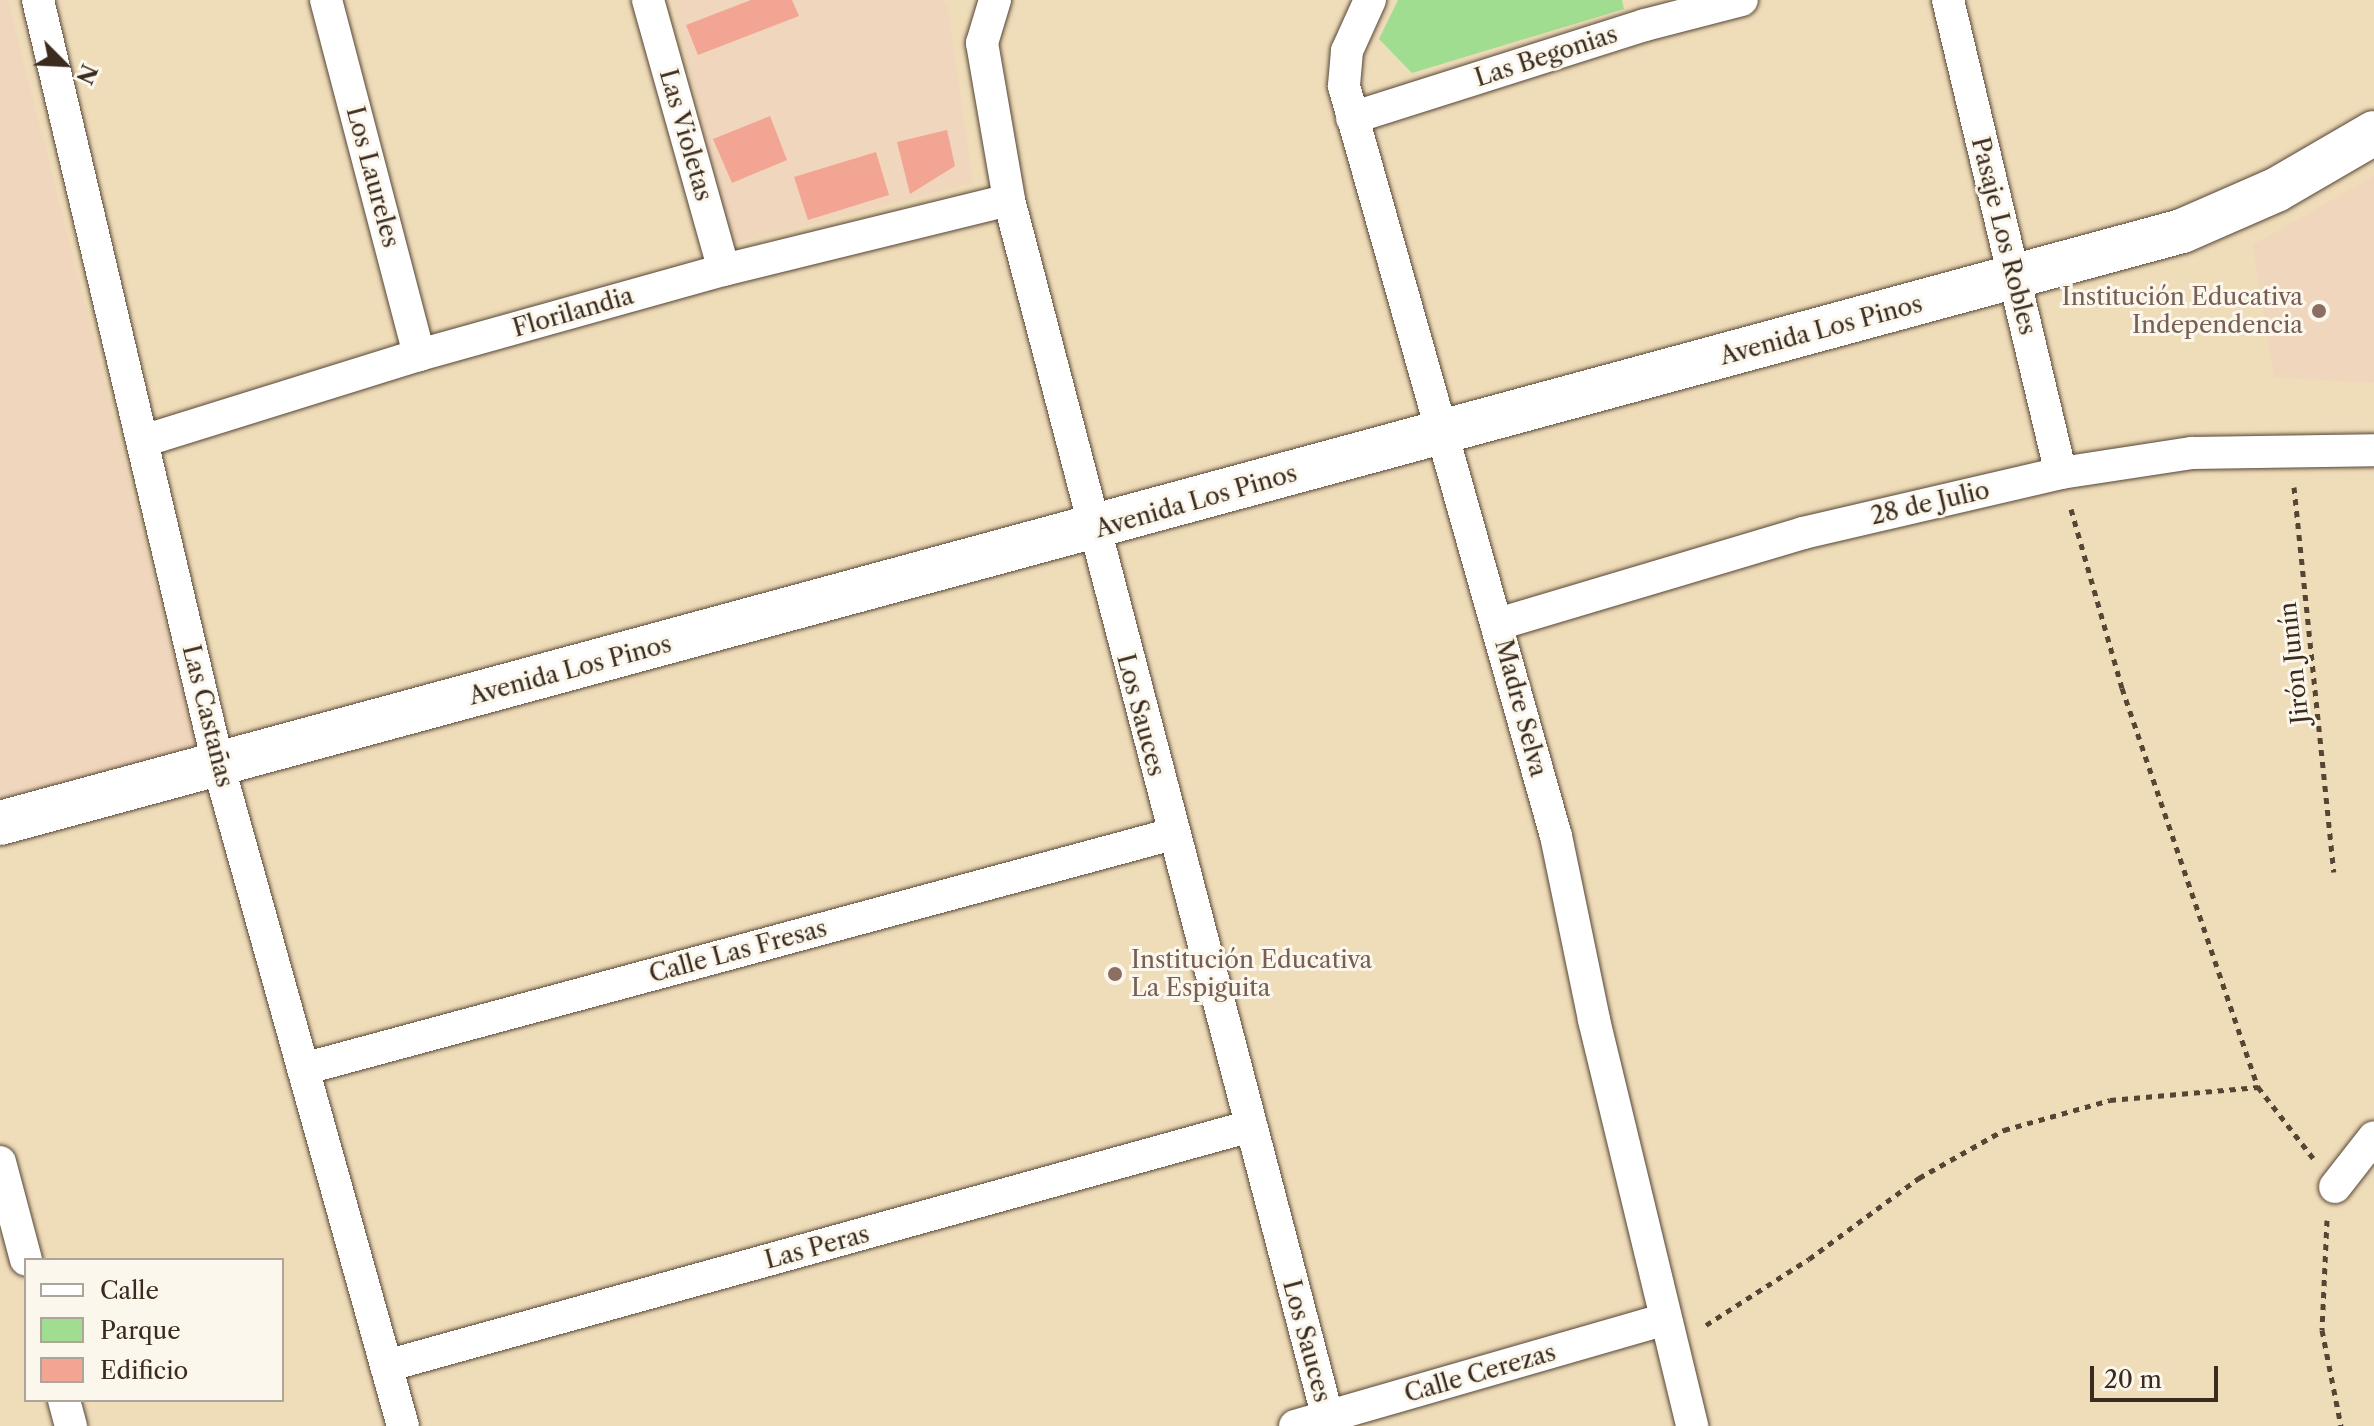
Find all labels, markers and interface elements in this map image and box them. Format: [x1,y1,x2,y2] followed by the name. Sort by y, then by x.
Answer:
[1471,19,1621,93] street label: Las Begonias
[24,24,104,104] north arrow
[70,60,103,88] text: N
[653,65,719,205] street label: Las Violetas
[340,103,406,251] street label: Los Laureles
[1965,134,2043,338] street label: Pasaje Los Robles
[509,281,637,343] street label: Florilandia
[2062,283,2303,339] place label: Institución Educativa Independencia
[1716,289,1926,371] street label: Avenida Los Pinos
[2310,302,2328,320] marker: Institución Educativa Independencia
[1092,458,1300,544] street label: Avenida Los Pinos
[1868,475,1992,531] street label: 28 de Julio
[2273,601,2315,725] street label: Jirón Junín
[465,629,675,711] street label: Avenida Los Pinos
[1489,636,1553,780] street label: Madre Selva
[176,642,240,790] street label: Las Castañas
[1111,651,1171,779] street label: Los Sauces
[646,913,830,989] street label: Calle Las Fresas
[1131,946,1372,1002] place label: Institución Educativa La Espiguita
[1106,965,1124,983] marker: Institución Educativa La Espiguita
[762,1219,872,1275] street label: Las Peras
[24,1258,284,1402] legend
[100,1276,159,1305] text: Calle
[1277,1277,1337,1405] street label: Los Sauces
[100,1316,181,1345] text: Parque
[1401,1338,1559,1408] street label: Calle Cerezas
[2094,1350,2222,1400] scale bar
[100,1356,188,1385] text: Edificio
[2104,1365,2162,1394] text: 20 m

